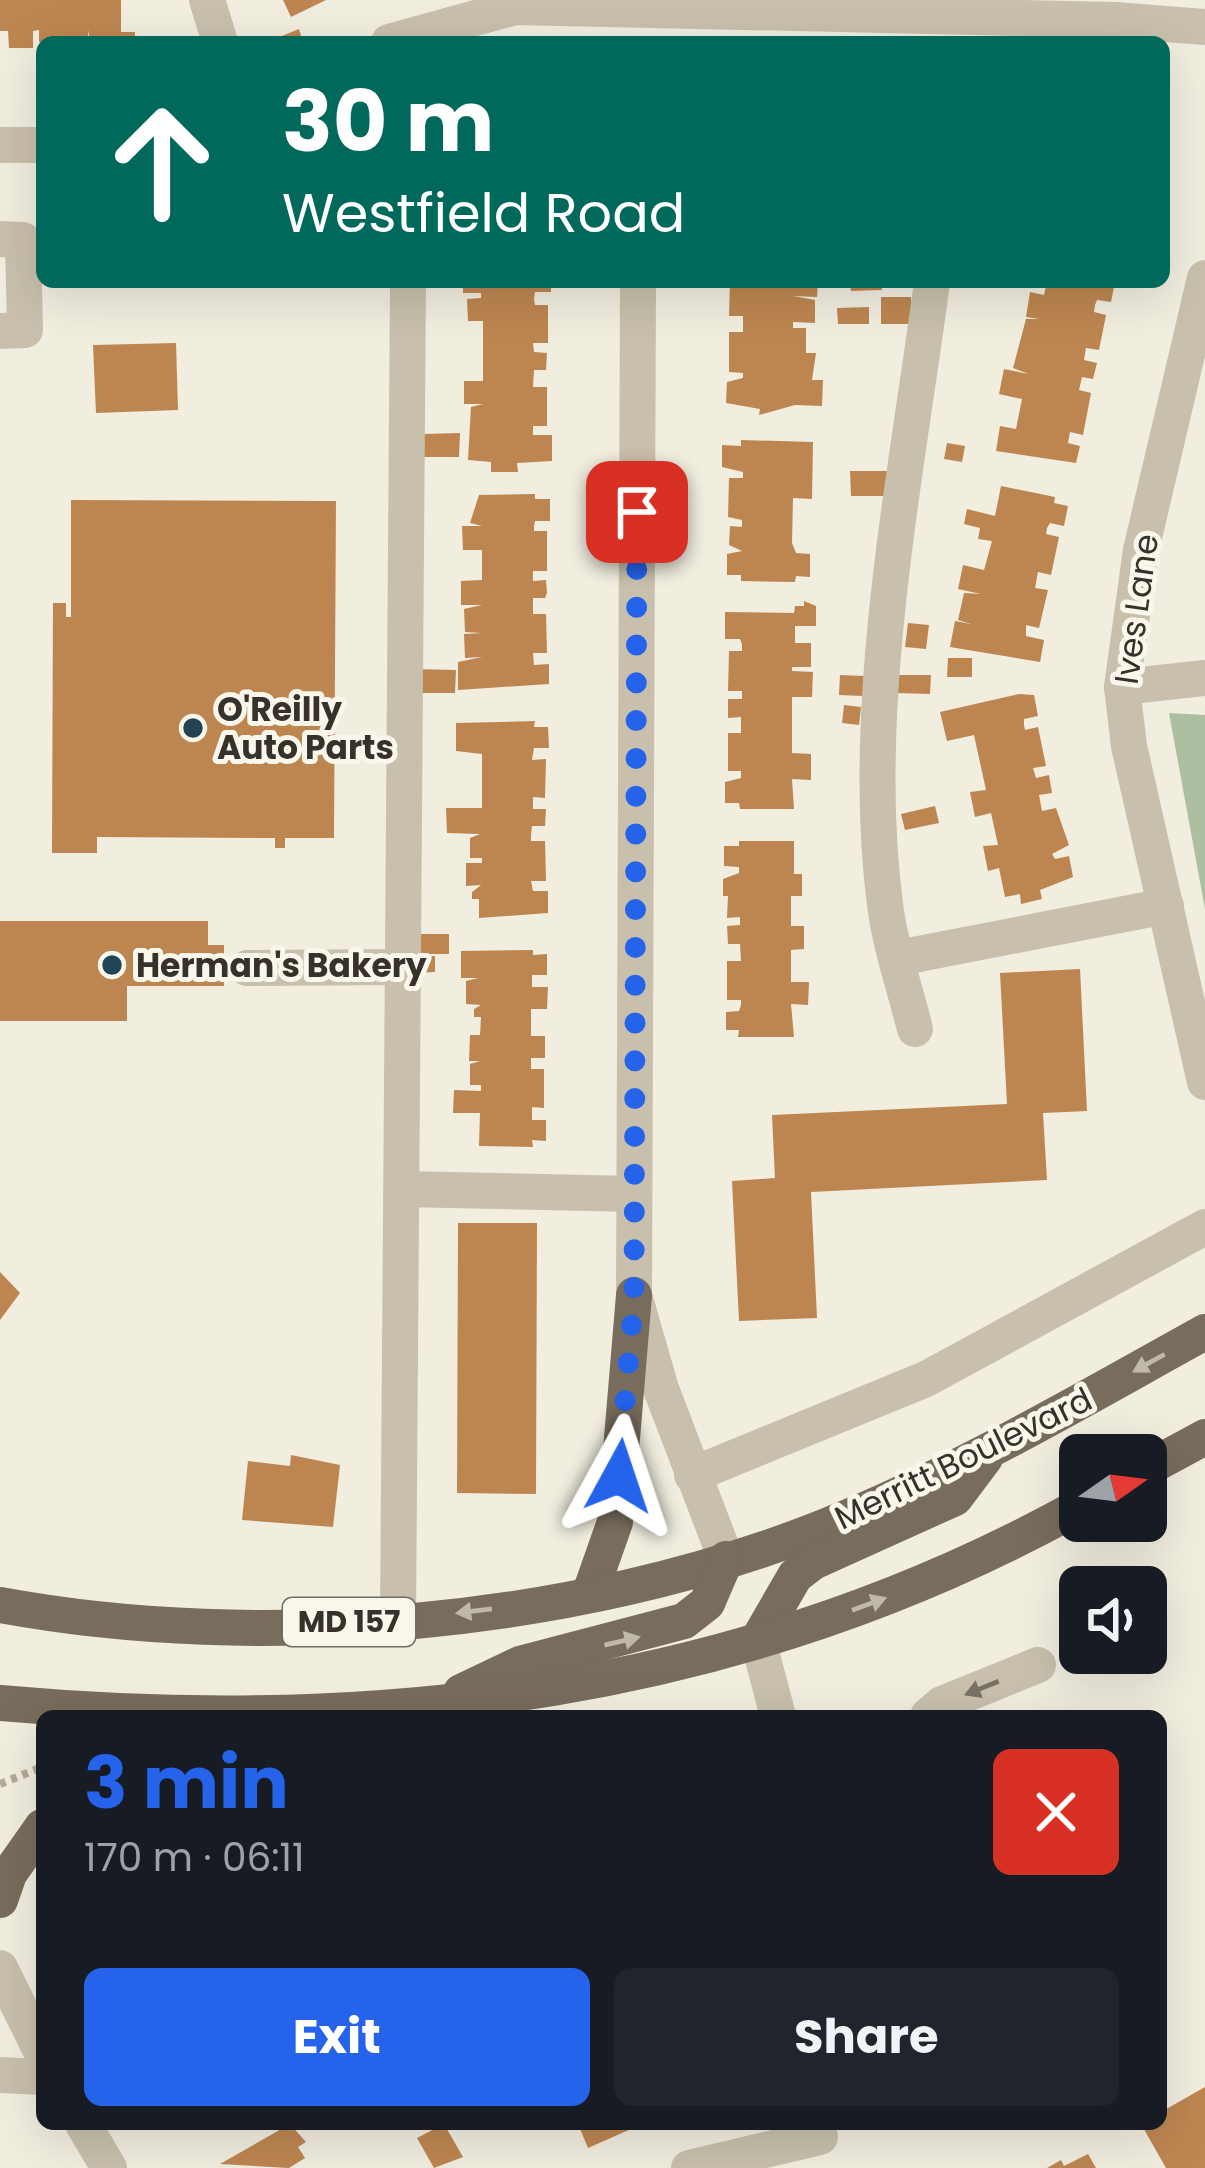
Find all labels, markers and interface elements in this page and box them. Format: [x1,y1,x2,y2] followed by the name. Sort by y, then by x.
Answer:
[282,63,494,180] text: 30 m
[84,84,240,240] icon: ahead
[282,175,685,251] text: Westfield Road
[586,461,688,563] pin
[604,479,670,545] icon: arrive
[1103,531,1170,687] street label: Ives Lane
[217,686,394,771] place label: O'Reilly Auto Parts
[180,715,206,741] marker: O'Reilly Auto Parts
[136,942,427,989] place label: Herman's Bakery
[99,952,125,978] marker: Herman's Bakery
[1132,1352,1167,1373] one-way arrow
[827,1376,1100,1541] street label: Merritt Boulevard
[556,1413,682,1539] position arrow
[1059,1434,1167,1542] north arrow
[1059,1434,1167,1674] map controls
[1059,1566,1167,1674] button: sound
[852,1594,888,1612] one-way arrow
[283,1598,415,1646] road number: MD 157
[455,1601,492,1620] one-way arrow
[604,1631,641,1650] one-way arrow
[963,1679,999,1698] one-way arrow
[84,1732,289,1833] text: 3 min
[993,1749,1119,1875] button: close
[84,1830,304,1885] text: 170 m · 06:11
[84,1968,590,2106] button: Exit
[614,1968,1119,2106] button: Share

